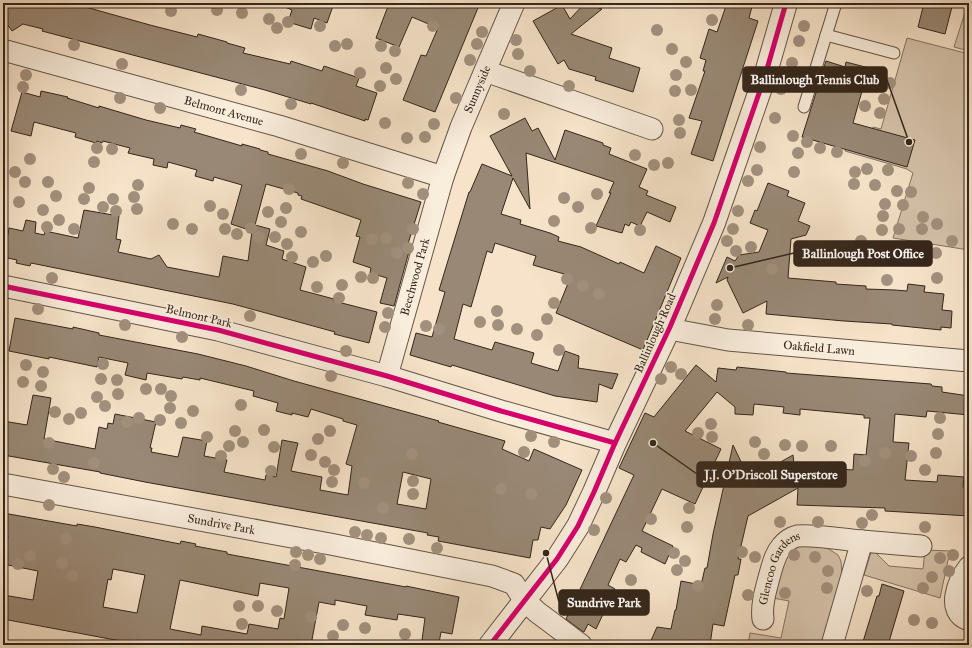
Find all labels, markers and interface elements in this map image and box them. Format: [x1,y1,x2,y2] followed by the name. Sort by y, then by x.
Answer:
[461,63,494,115] street label: Sunnyside
[743,67,887,92] callout: Ballinlough Tennis Club
[751,72,880,88] text: Ballinlough Tennis Club
[183,93,265,128] street label: Belmont Avenue
[397,236,433,317] street label: Beechwood Park
[794,241,932,266] callout: Ballinlough Post Office
[802,246,925,262] text: Ballinlough Post Office
[631,291,680,375] street label: Ballinlough Road
[165,302,234,330] street label: Belmont Park
[783,338,856,358] street label: Oakfield Lawn
[697,462,846,487] callout: J.J. O'Driscoll Superstore
[702,467,838,483] text: J.J. O'Driscoll Superstore
[186,511,257,537] street label: Sundrive Park
[756,529,801,606] street label: Glencoo Gardens
[559,590,649,615] callout: Sundrive Park
[567,595,642,611] text: Sundrive Park

